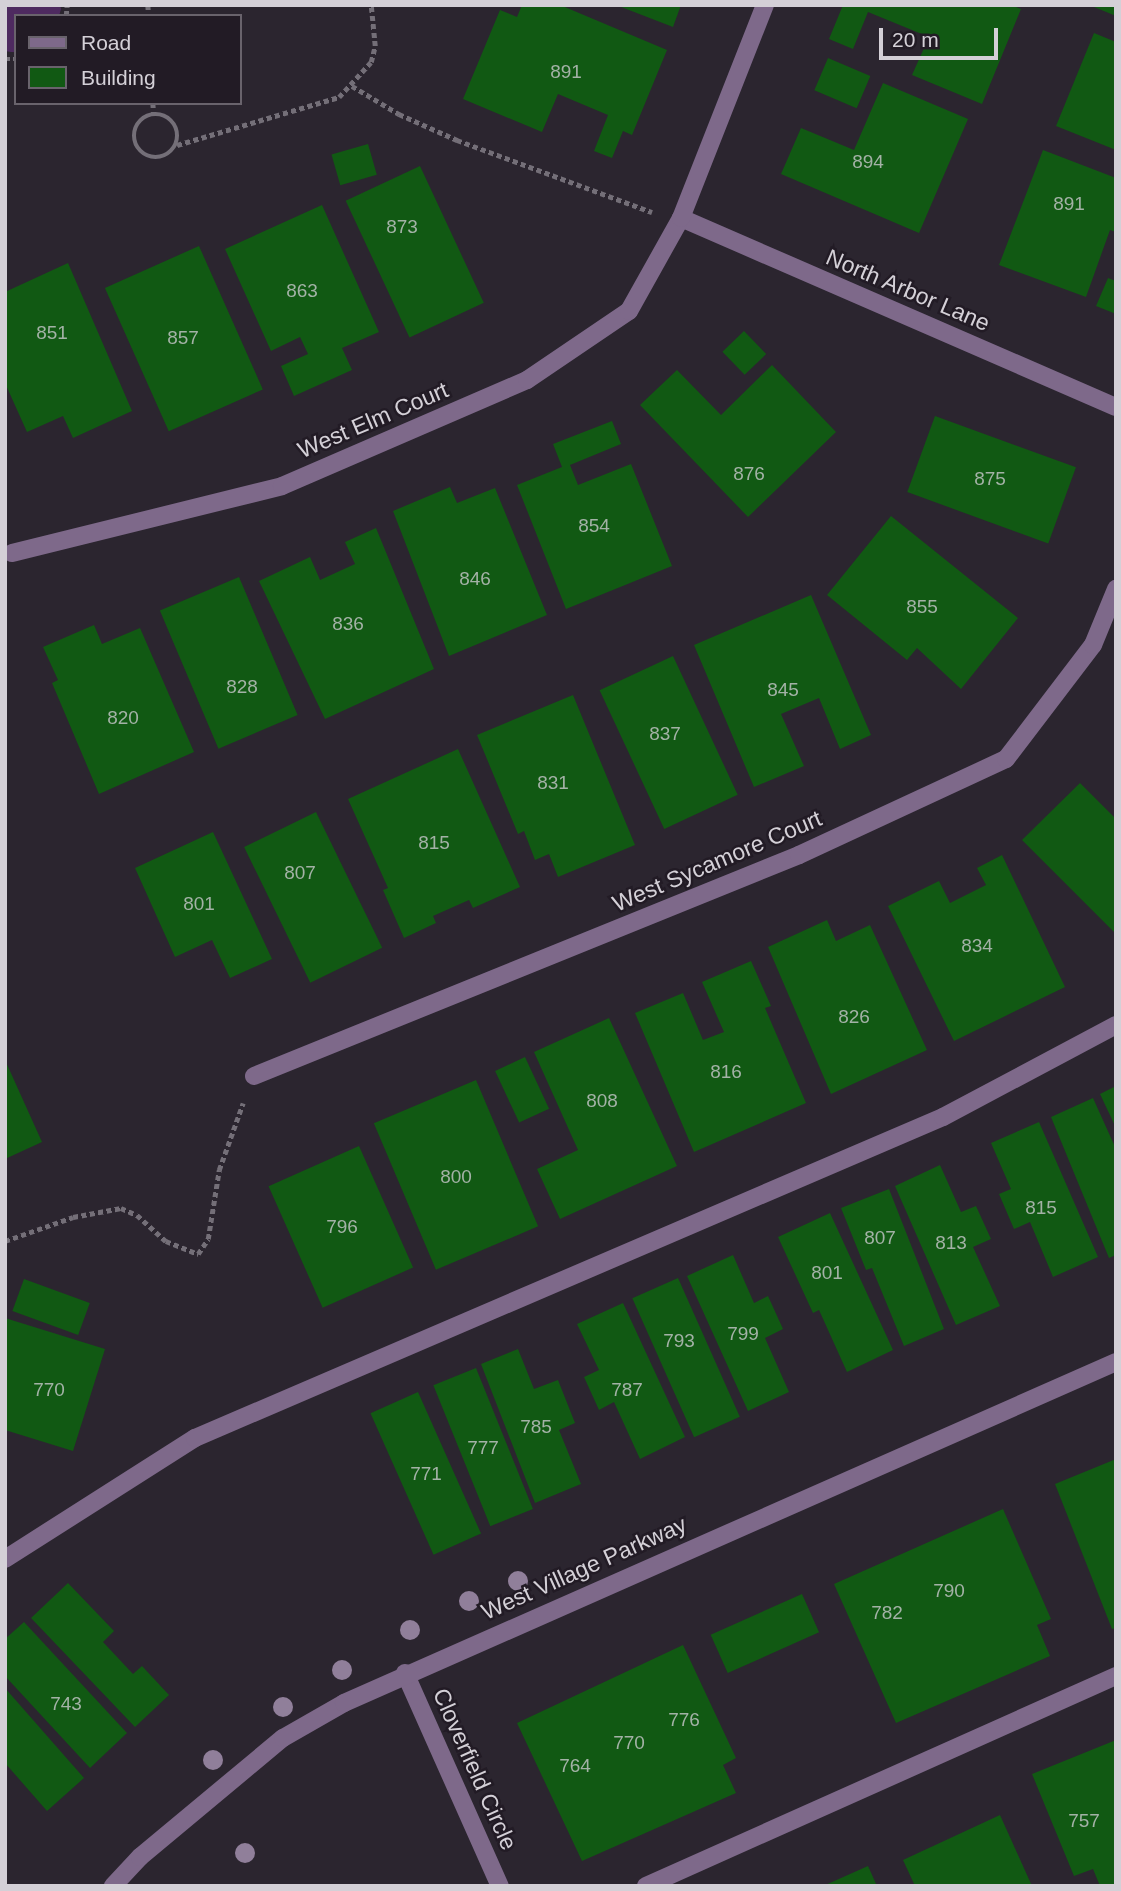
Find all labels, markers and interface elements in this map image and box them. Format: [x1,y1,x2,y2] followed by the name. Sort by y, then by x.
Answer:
[14,14,242,105] legend
[883,14,1002,58] scale bar
[892,28,939,51] text: 20 m
[81,31,131,54] text: Road
[550,61,582,83] house number: 891
[81,66,156,89] text: Building
[852,151,884,173] house number: 894
[1053,193,1085,215] house number: 891
[386,216,418,238] house number: 873
[821,243,995,337] street label: North Arbor Lane
[286,280,318,302] house number: 863
[36,322,68,344] house number: 851
[167,327,199,349] house number: 857
[294,376,452,464] street label: West Elm Court
[733,463,765,485] house number: 876
[974,468,1006,490] house number: 875
[578,515,610,537] house number: 854
[459,568,491,590] house number: 846
[906,596,938,618] house number: 855
[332,613,364,635] house number: 836
[226,676,258,698] house number: 828
[767,679,799,701] house number: 845
[107,707,139,729] house number: 820
[649,723,681,745] house number: 837
[537,772,569,794] house number: 831
[608,804,826,918] street label: West Sycamore Court
[418,832,450,854] house number: 815
[284,862,316,884] house number: 807
[183,893,215,915] house number: 801
[961,935,993,957] house number: 834
[838,1006,870,1028] house number: 826
[710,1061,742,1083] house number: 816
[586,1090,618,1112] house number: 808
[440,1166,472,1188] house number: 800
[1025,1197,1057,1219] house number: 815
[326,1216,358,1238] house number: 796
[864,1227,896,1249] house number: 807
[935,1232,967,1254] house number: 813
[811,1262,843,1284] house number: 801
[727,1323,759,1345] house number: 799
[663,1330,695,1352] house number: 793
[33,1379,65,1401] house number: 770
[611,1379,643,1401] house number: 787
[520,1416,552,1438] house number: 785
[467,1437,499,1459] house number: 777
[410,1463,442,1485] house number: 771
[477,1510,691,1626] street label: West Village Parkway
[933,1580,965,1602] house number: 790
[871,1602,903,1624] house number: 782
[427,1684,523,1854] street label: Cloverfield Circle
[50,1693,82,1715] house number: 743
[668,1709,700,1731] house number: 776
[613,1732,645,1754] house number: 770
[559,1755,591,1777] house number: 764
[1068,1810,1100,1832] house number: 757

